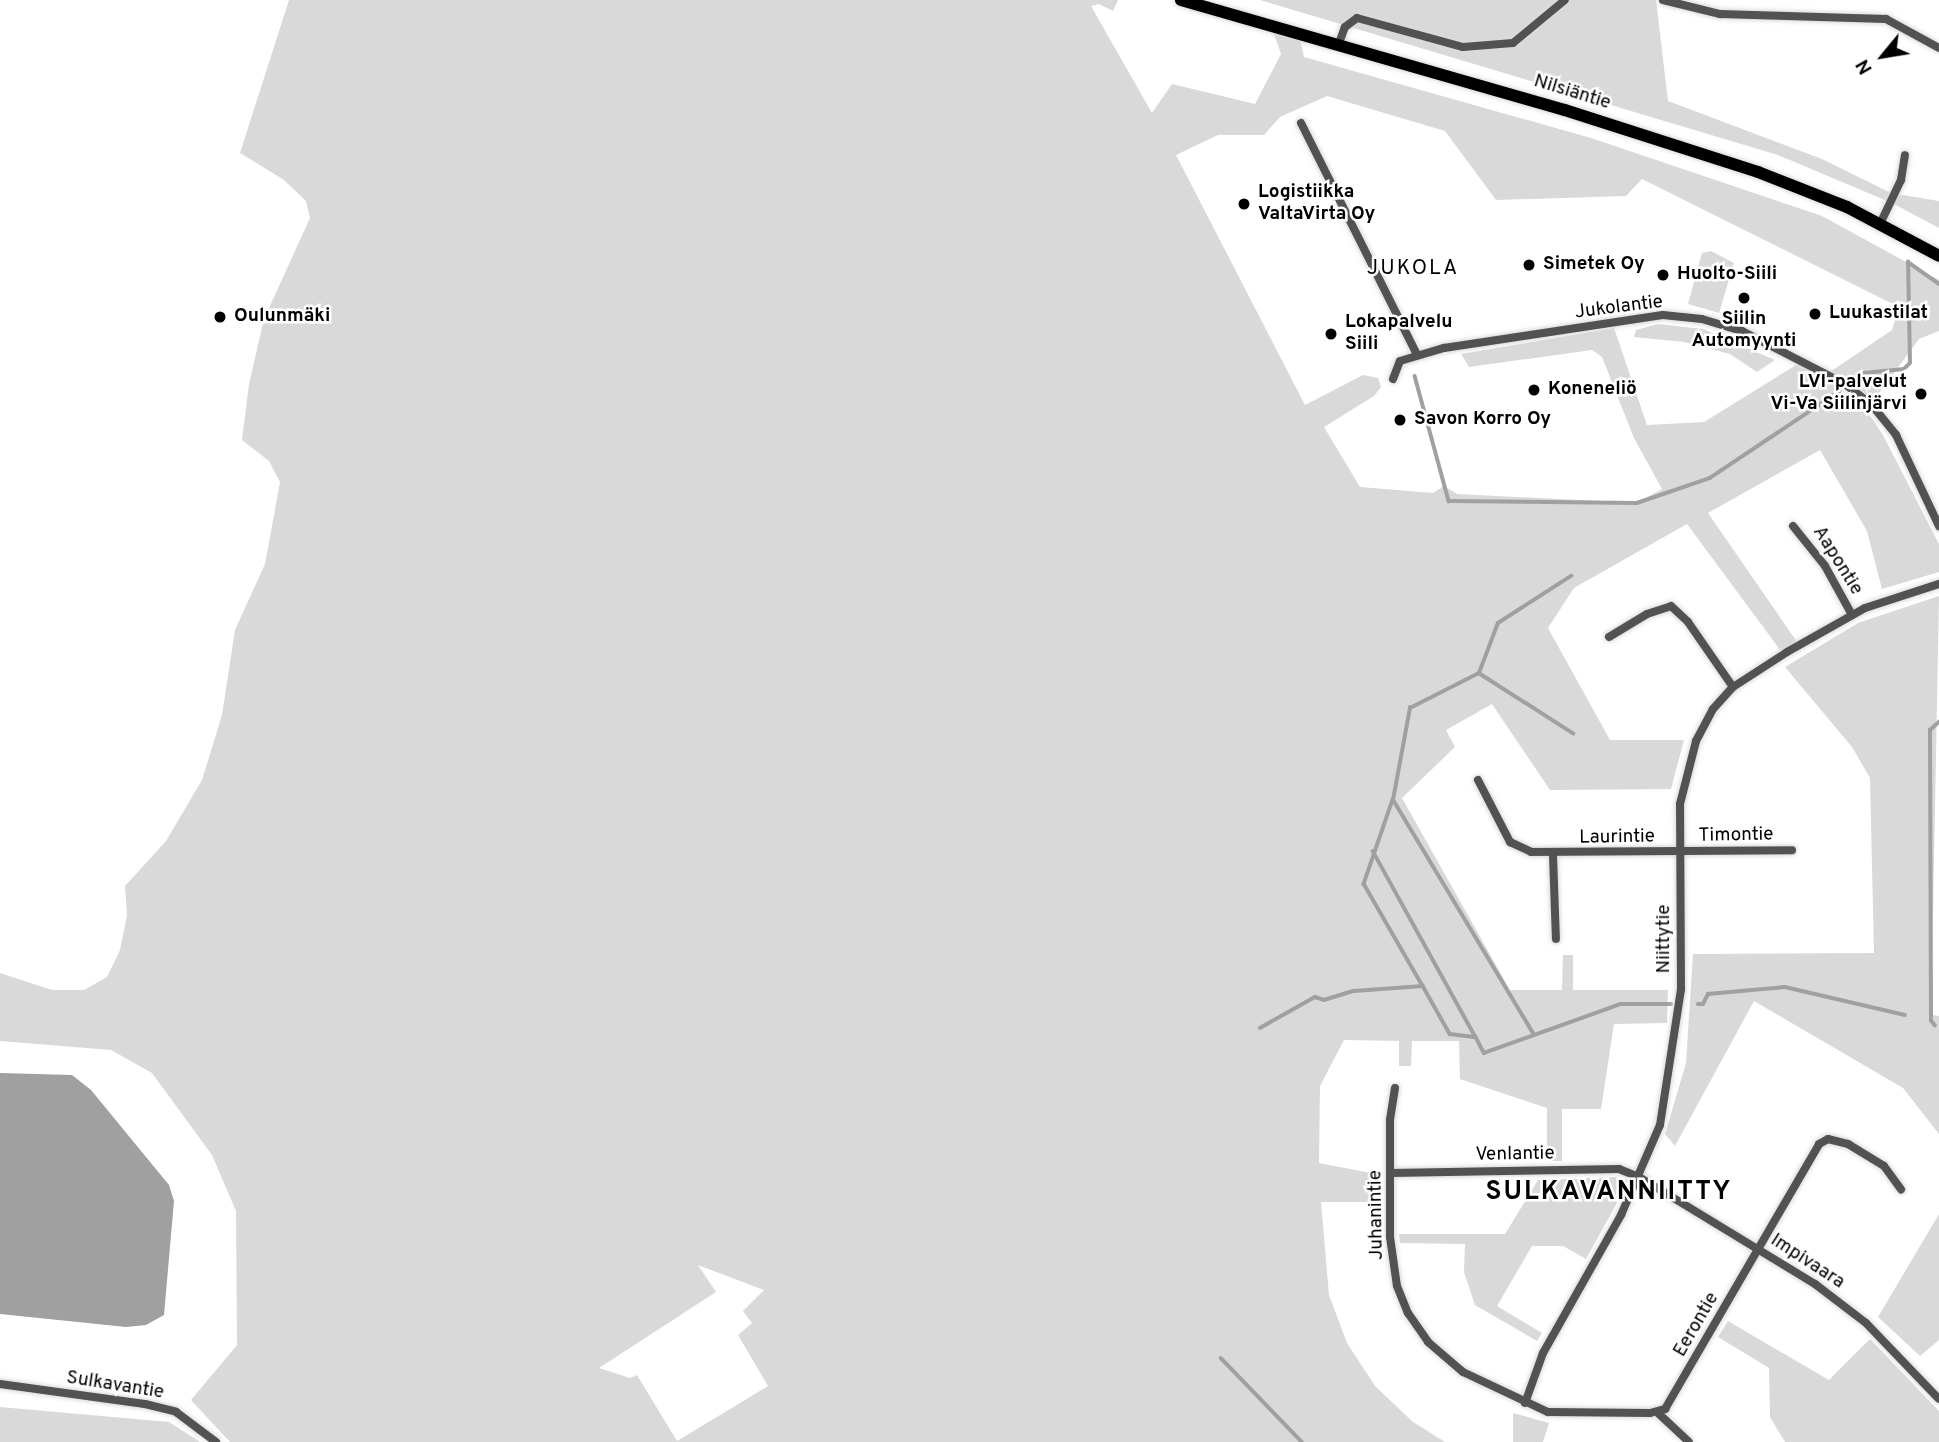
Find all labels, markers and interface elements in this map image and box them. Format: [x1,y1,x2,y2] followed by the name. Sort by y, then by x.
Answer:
[1848,21,1918,91] north arrow
[1851,55,1879,78] text: N
[1531,71,1613,115] street label: Nilsiäntie
[1258,182,1375,226] place label: Logistiikka ValtaVirta Oy
[1236,196,1252,212] marker: Logistiikka ValtaVirta Oy
[1543,254,1645,276] place label: Simetek Oy
[1367,256,1459,282] district label: JUKOLA
[1521,257,1537,273] marker: Simetek Oy
[1677,264,1777,286] place label: Huolto-Siili
[1655,267,1671,283] marker: Huolto-Siili
[1736,290,1752,306] marker: Siilin Automyynti
[1574,291,1664,325] street label: Jukolantie
[1829,303,1928,325] place label: Luukastilat
[234,306,330,328] place label: Oulunmäki
[1807,306,1823,322] marker: Luukastilat
[212,309,228,325] marker: Oulunmäki
[1692,309,1796,353] place label: Siilin Automyynti
[1345,312,1452,356] place label: Lokapalvelu Siili
[1323,326,1339,342] marker: Lokapalvelu Siili
[1770,372,1907,416] place label: LVI-palvelut Vi-Va Siilinjärvi
[1548,379,1637,401] place label: Koneneliö
[1526,382,1542,398] marker: Koneneliö
[1913,386,1929,402] marker: LVI-palvelut Vi-Va Siilinjärvi
[1414,409,1551,431] place label: Savon Korro Oy
[1392,412,1408,428] marker: Savon Korro Oy
[1807,522,1867,600] street label: Aapontie
[1698,824,1774,848] street label: Timontie
[1579,826,1655,850] street label: Laurintie
[1654,905,1676,973] street label: Niittytie
[1475,1143,1555,1167] street label: Venlantie
[1365,1170,1389,1260] street label: Juhanintie
[1487,1177,1731,1209] district label: SULKAVANNIITTY
[1766,1230,1848,1294] street label: Impivaara
[1669,1289,1725,1361] street label: Eerontie
[65,1367,165,1405] street label: Sulkavantie

